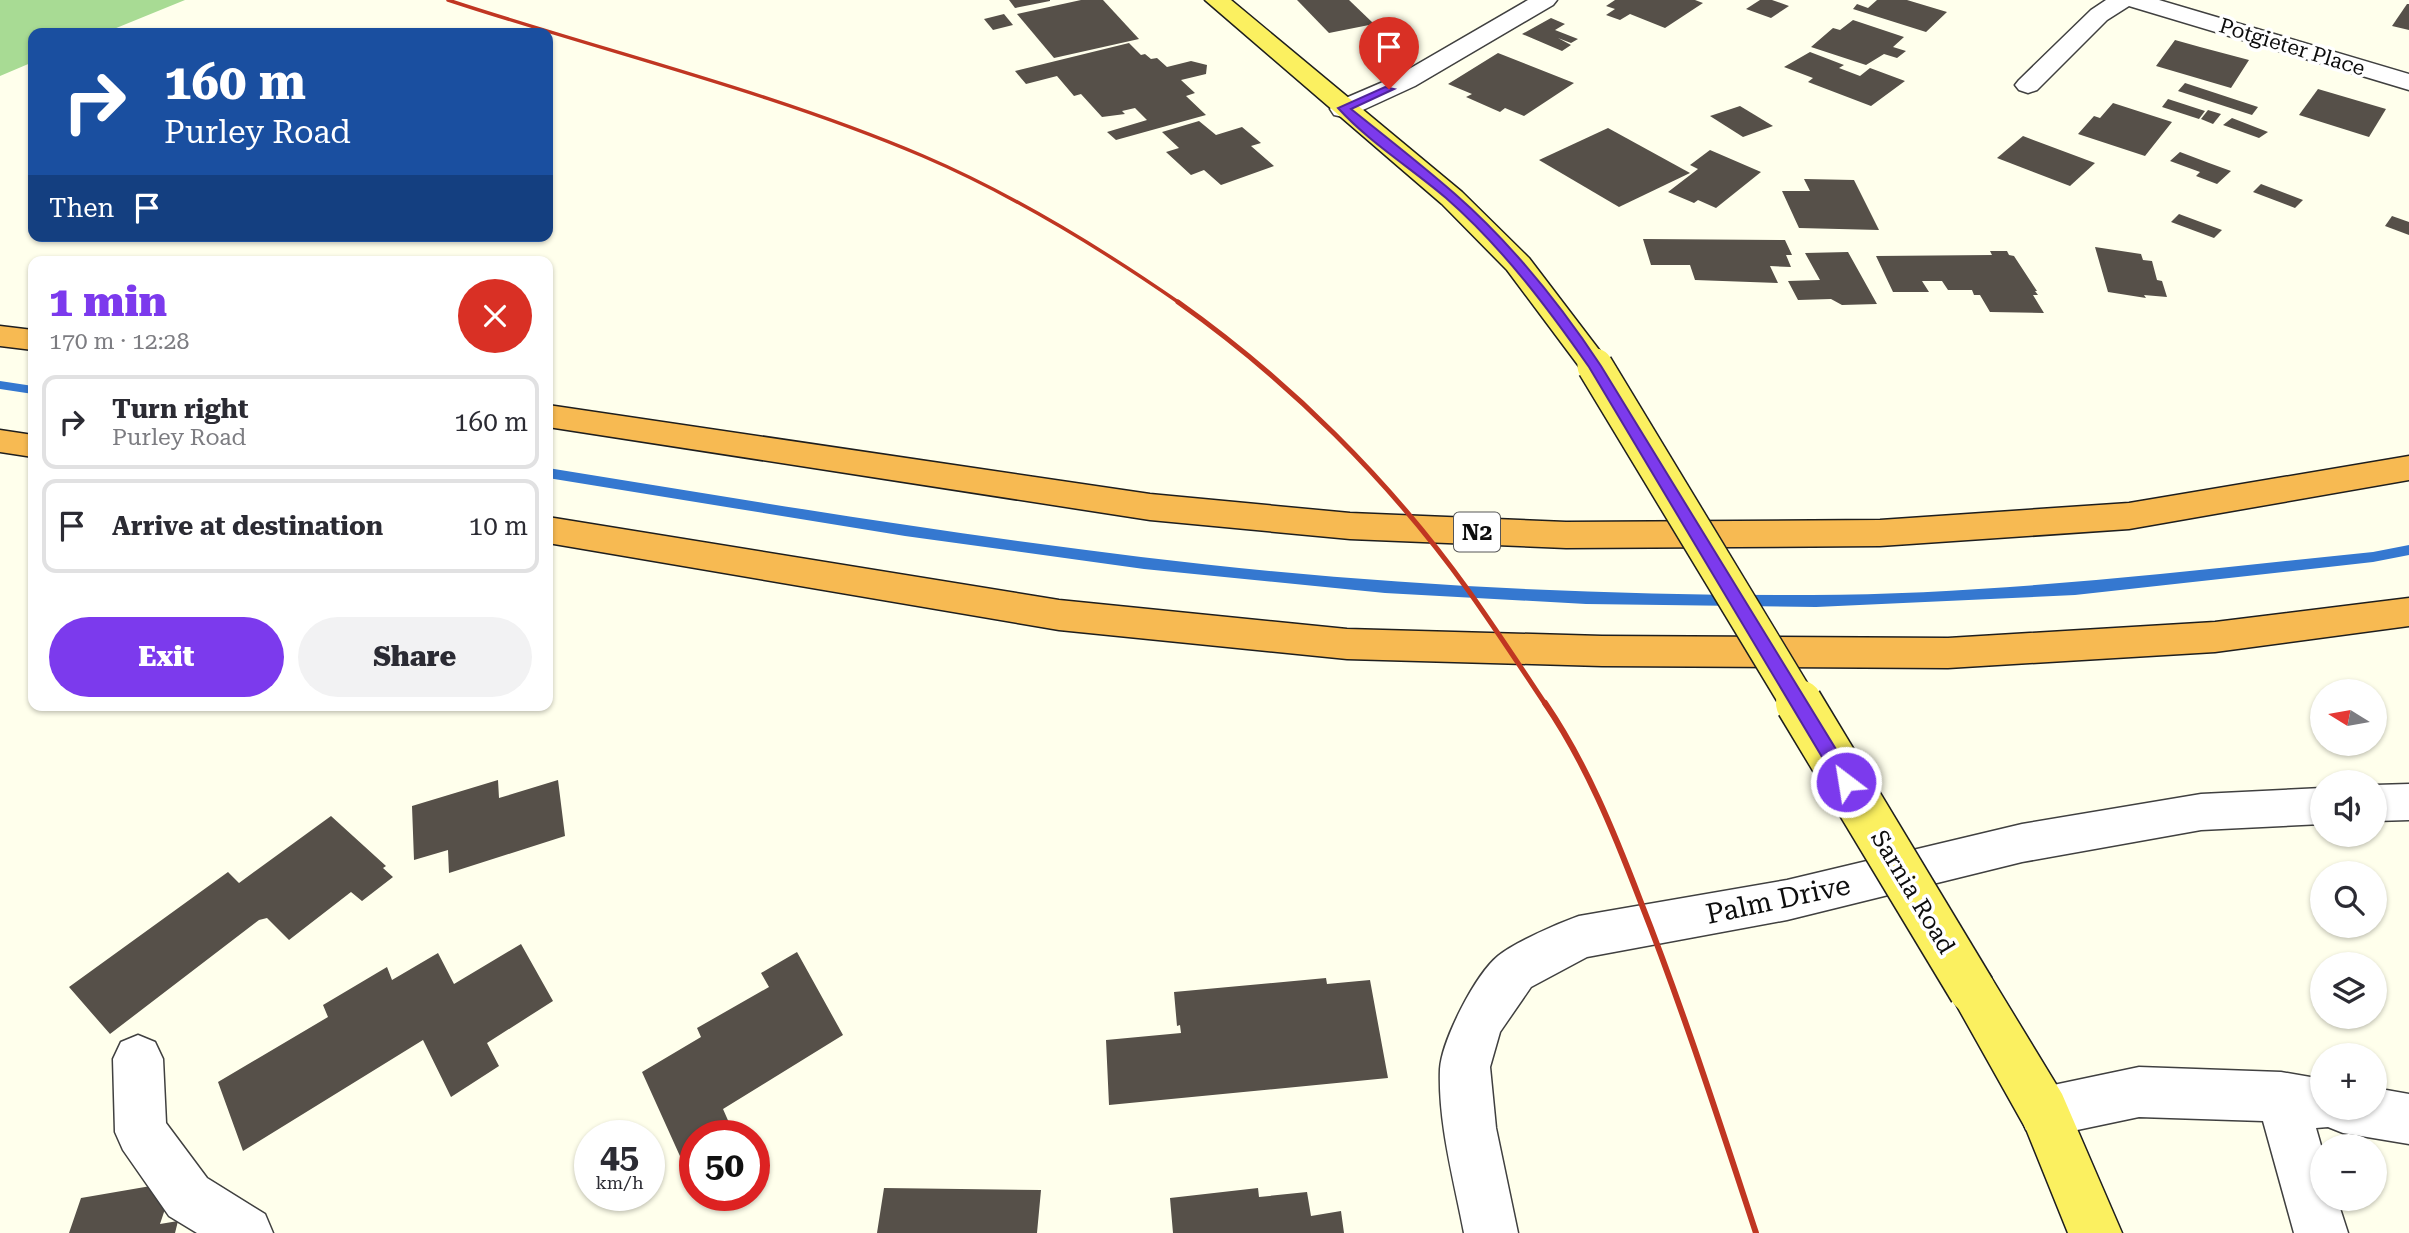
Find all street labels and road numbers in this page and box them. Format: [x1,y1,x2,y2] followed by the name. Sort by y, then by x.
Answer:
[2216,13,2368,81] street label: Potgieter Place
[1454,512,1500,552] road number: N2
[1865,825,1961,959] street label: Sarnia Road
[1703,868,1853,931] street label: Palm Drive

